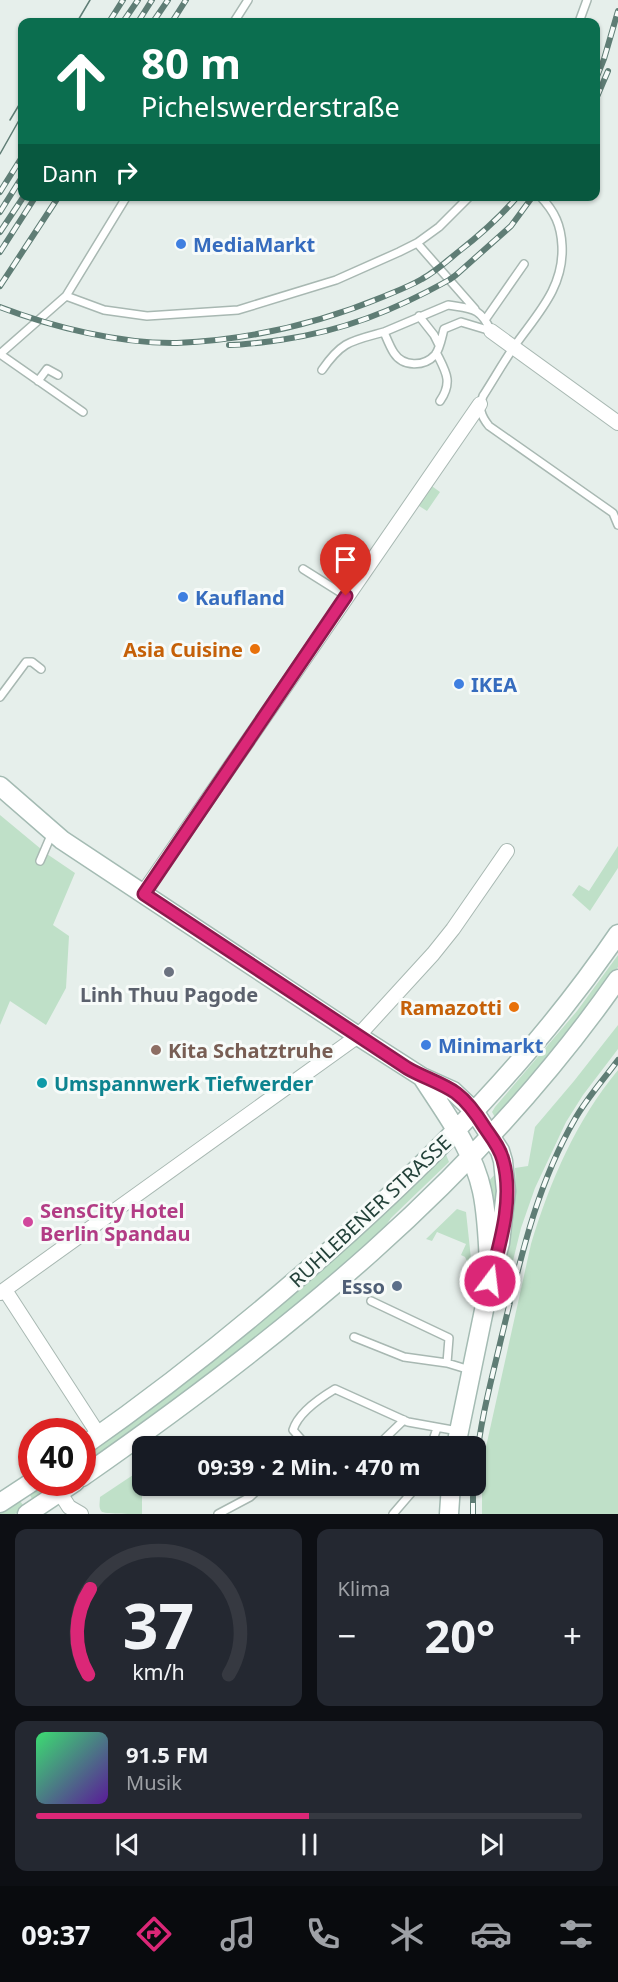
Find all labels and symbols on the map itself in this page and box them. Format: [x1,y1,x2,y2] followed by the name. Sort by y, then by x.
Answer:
[193,231,316,258] place label: MediaMarkt
[174,237,188,251] marker: MediaMarkt
[320,534,371,596] pin
[195,584,285,611] place label: Kaufland
[176,590,190,604] marker: Kaufland
[123,636,243,663] place label: Asia Cuisine
[248,642,262,656] marker: Asia Cuisine
[471,671,517,698] place label: IKEA
[452,677,466,691] marker: IKEA
[162,965,176,979] marker: Linh Thuu Pagode
[80,981,258,1008] place label: Linh Thuu Pagode
[400,994,502,1021] place label: Ramazotti
[507,1000,521,1014] marker: Ramazotti
[438,1032,544,1059] place label: Minimarkt
[168,1037,334,1064] place label: Kita Schatztruhe
[419,1038,433,1052] marker: Minimarkt
[149,1043,163,1057] marker: Kita Schatztruhe
[54,1070,313,1097] place label: Umspannwerk Tiefwerder
[35,1076,49,1090] marker: Umspannwerk Tiefwerder
[283,1129,457,1293] street label: RUHLEBENER STRASSE
[40,1197,191,1247] place label: SensCity Hotel Berlin Spandau
[21,1215,35,1229] marker: SensCity Hotel Berlin Spandau
[458,1249,522,1313] position arrow
[341,1273,385,1300] place label: Esso
[390,1279,404,1293] marker: Esso
[18,1418,96,1496] speed limit sign: 40

